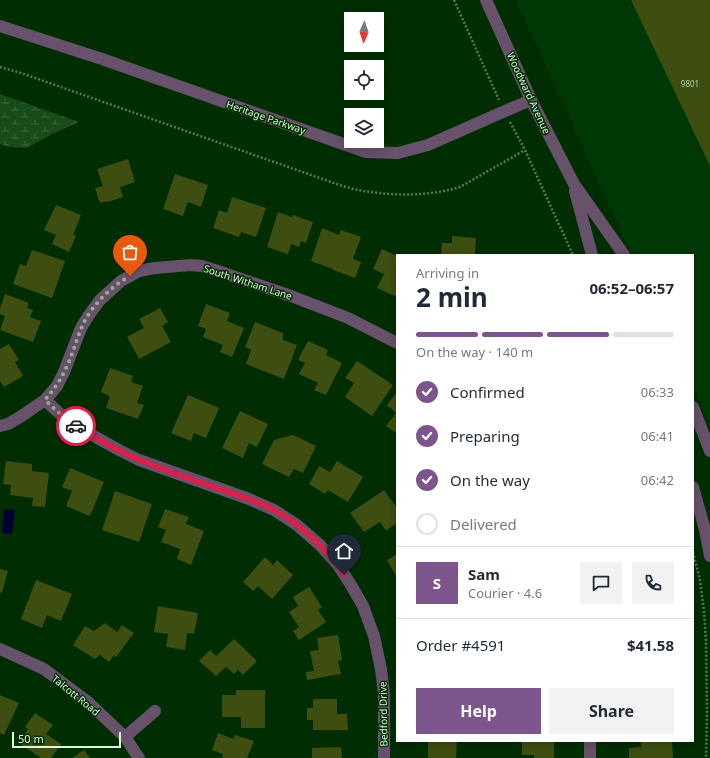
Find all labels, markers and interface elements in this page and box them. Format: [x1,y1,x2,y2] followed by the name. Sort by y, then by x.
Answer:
[344,12,384,52] north arrow
[344,12,384,148] map controls
[504,50,554,136] street label: Woodward Avenue
[344,60,384,100] button: locate
[681,78,699,89] house number: 9801
[224,97,308,137] street label: Heritage Parkway
[344,108,384,148] button: layers
[113,235,147,276] pin
[119,241,141,263] icon: bag
[202,261,294,303] street label: South Witham Lane
[416,264,479,282] text: Arriving in
[589,278,674,298] text: 06:52–06:57
[416,279,488,315] text: 2 min
[416,343,533,361] text: On the way · 140 m
[416,381,438,403] icon: check
[450,382,525,402] text: Confirmed
[641,383,674,401] text: 06:33
[56,406,96,446] courier
[65,415,87,437] icon: car
[416,425,438,447] icon: check
[450,426,520,446] text: Preparing
[641,427,674,445] text: 06:41
[416,469,438,491] icon: check
[450,470,530,490] text: On the way
[641,471,674,489] text: 06:42
[450,514,517,534] text: Delivered
[327,534,361,575] pin
[333,540,355,562] icon: home
[580,562,622,604] button: chat
[632,562,674,604] button: phone
[468,564,500,584] text: Sam
[433,573,441,593] text: S
[468,584,542,602] text: Courier · 4.6
[416,635,505,655] text: Order #4591
[627,635,674,655] text: $41.58
[49,671,103,719] street label: Talcott Road
[375,681,391,747] street label: Bedford Drive
[416,688,541,734] button: Help
[549,688,674,734] button: Share
[12,730,121,749] scale bar
[18,731,44,746] text: 50 m

